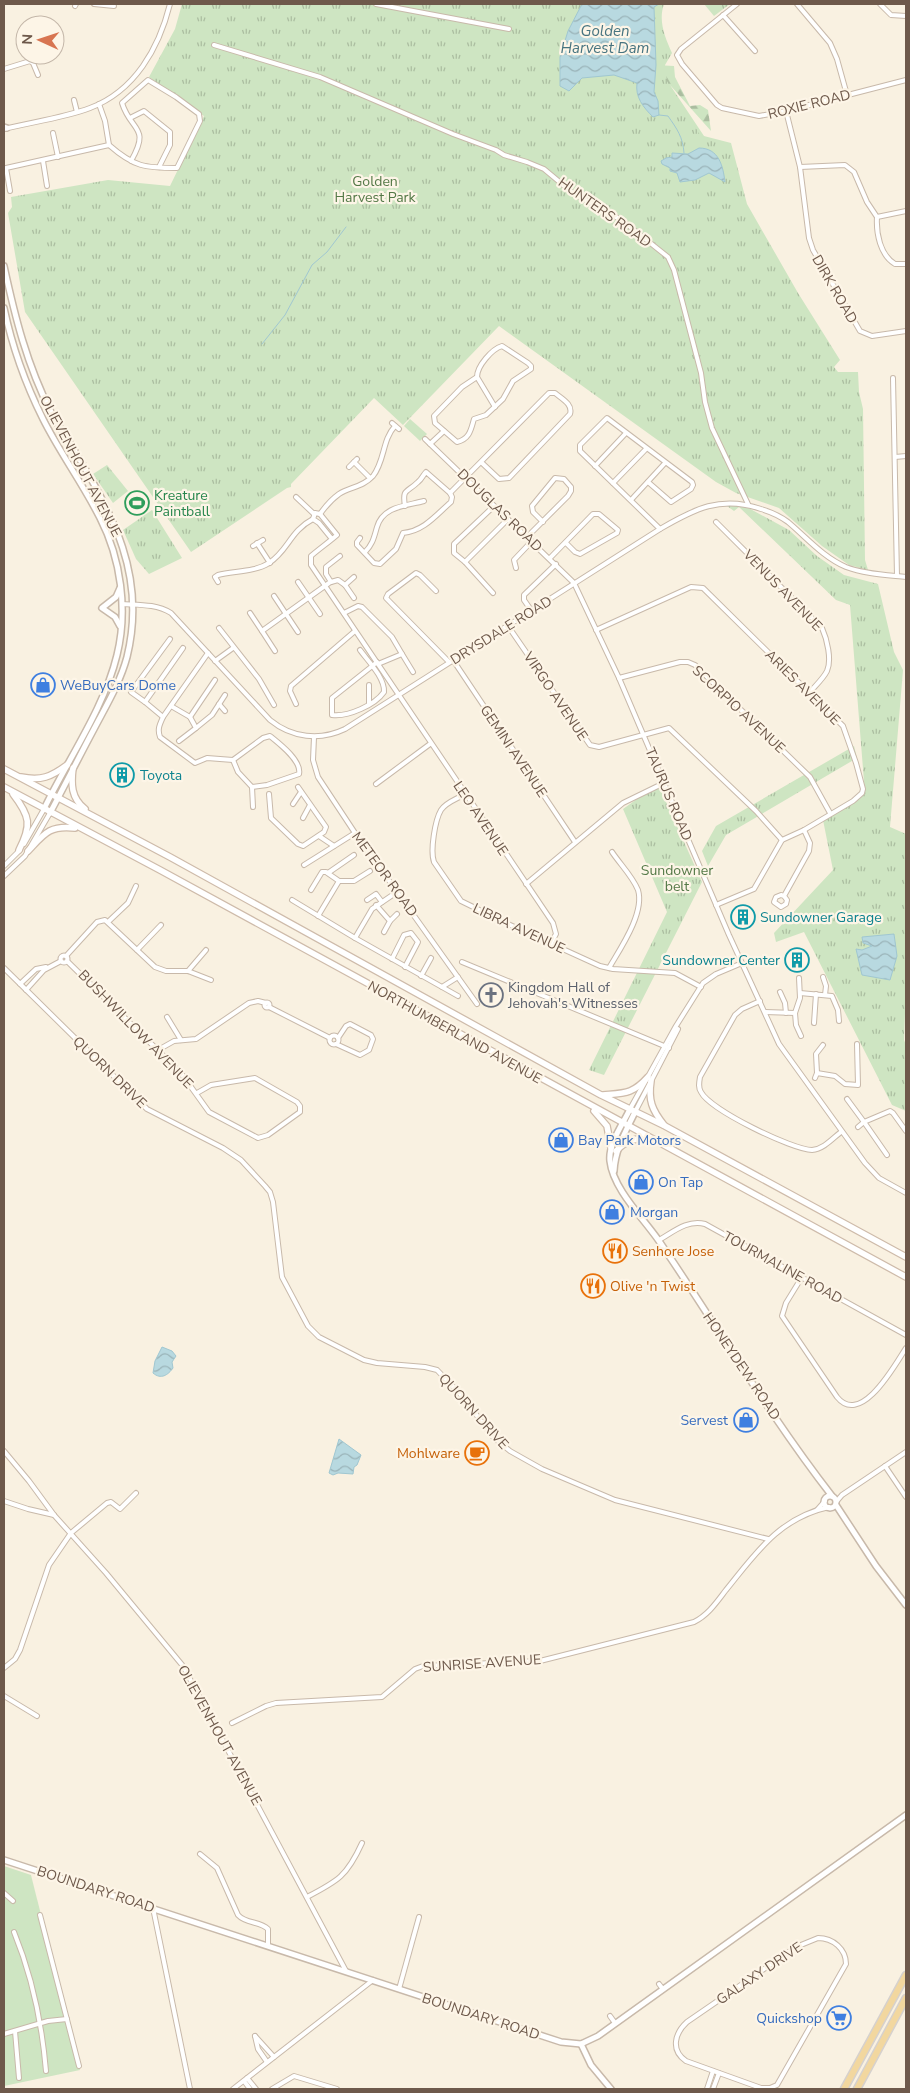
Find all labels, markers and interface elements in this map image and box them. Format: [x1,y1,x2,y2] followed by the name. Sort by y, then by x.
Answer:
[15,15,65,65] north arrow
[561,21,649,58] water label: Golden Harvest Dam
[18,34,37,45] text: N
[766,85,852,124] street label: ROXIE ROAD
[334,172,417,207] park label: Golden Harvest Park
[554,173,655,252] street label: HUNTERS ROAD
[807,252,862,327] street label: DIRK ROAD
[35,392,126,540] street label: OLIEVENHOUT AVENUE
[453,465,546,556] street label: DOUGLAS ROAD
[154,486,211,521] place label: Kreature Paintball
[124,490,150,516] sports icon: Kreature Paintball
[738,545,826,635] street label: VENUS AVENUE
[447,591,556,669] street label: DRYSDALE ROAD
[761,646,844,729] street label: ARIES AVENUE
[518,647,592,744] street label: VIRGO AVENUE
[688,661,789,757] street label: SCORPIO AVENUE
[30,672,56,698] shop icon: WeBuyCars Dome
[60,676,176,695] place label: WeBuyCars Dome
[476,701,551,801] street label: GEMINI AVENUE
[640,744,697,844] street label: TAURUS ROAD
[109,762,135,788] building icon: Toyota
[140,766,182,785] place label: Toyota
[449,777,513,859] street label: LEO AVENUE
[347,828,422,921] street label: METEOR ROAD
[641,861,713,896] park label: Sundowner belt
[470,899,568,958] street label: LIBRA AVENUE
[730,904,756,930] building icon: Sundowner Garage
[760,908,882,927] place label: Sundowner Garage
[784,947,810,973] building icon: Sundowner Center
[662,951,780,970] place label: Sundowner Center
[74,966,197,1093] street label: BUSHWILLOW AVENUE
[364,977,545,1088] street label: NORTHUMBERLAND AVENUE
[507,978,638,1013] place label: Kingdom Hall of Jehovah's Witnesses
[478,982,504,1008] church icon: Kingdom Hall of Jehovah's Witnesses
[68,1032,151,1113] street label: QUORN DRIVE
[548,1127,574,1153] shop icon: Bay Park Motors
[578,1131,681,1150] place label: Bay Park Motors
[628,1169,654,1195] shop icon: On Tap
[658,1173,703,1192] place label: On Tap
[599,1199,625,1225] shop icon: Morgan
[630,1203,678,1222] place label: Morgan
[720,1227,846,1308] street label: TOURMALINE ROAD
[602,1238,628,1264] restaurant icon: Senhore Jose
[632,1242,714,1261] place label: Senhore Jose
[580,1273,606,1299] restaurant icon: Olive 'n Twist
[610,1277,695,1296] place label: Olive 'n Twist
[698,1309,785,1424] street label: HONEYDEW ROAD
[434,1369,513,1453] street label: QUORN DRIVE
[733,1407,759,1433] shop icon: Servest
[680,1411,728,1430] place label: Servest
[464,1440,490,1466] cafe icon: Mohlware
[397,1444,460,1463] place label: Mohlware
[422,1650,542,1677] street label: SUNRISE AVENUE
[173,1662,266,1809] street label: OLIEVENHOUT AVENUE
[34,1861,157,1917] street label: BOUNDARY ROAD
[713,1938,806,2009] street label: GALAXY DRIVE
[419,1988,542,2044] street label: BOUNDARY ROAD
[826,2005,852,2031] supermarket icon: Quickshop
[756,2009,822,2028] place label: Quickshop

